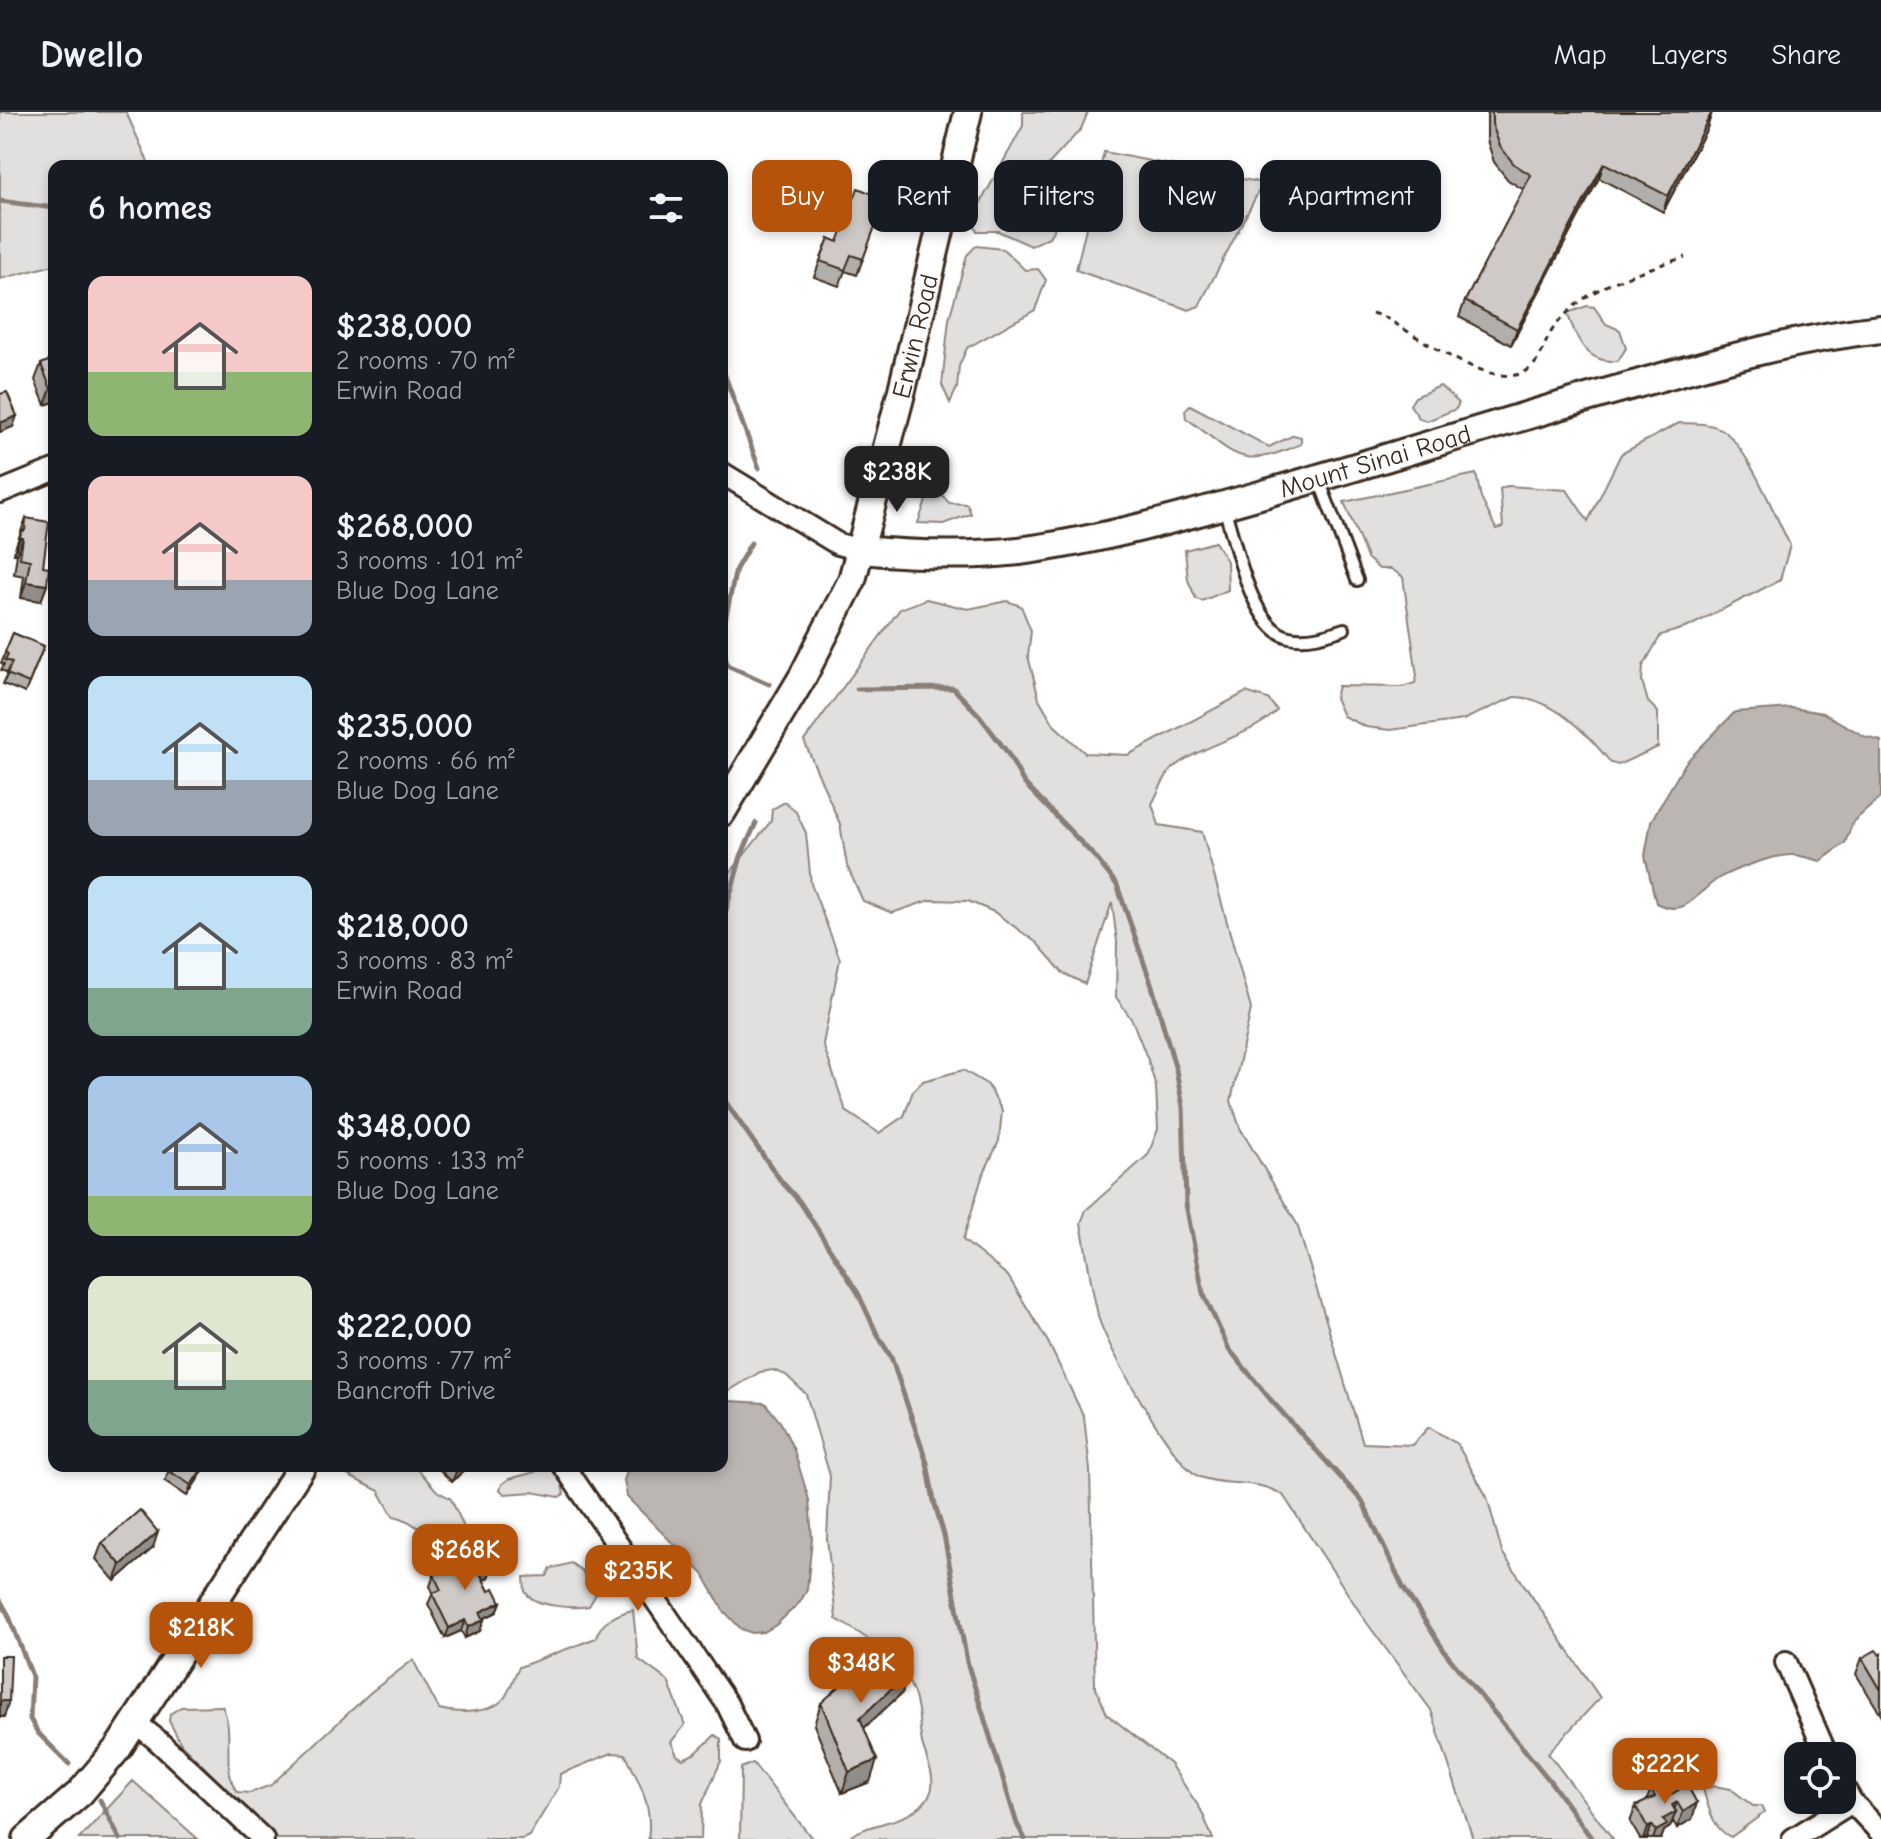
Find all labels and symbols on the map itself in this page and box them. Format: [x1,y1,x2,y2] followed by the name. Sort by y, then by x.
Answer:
[886,271,945,402] street label: Erwin Road
[1276,419,1475,505] street label: Mount Sinai Road
[841,446,953,514] pin: $238K
[409,1524,521,1592] pin: $268K
[582,1545,694,1613] pin: $235K
[145,1602,257,1670] pin: $218K
[805,1637,917,1705] pin: $348K
[1609,1738,1721,1806] pin: $222K

